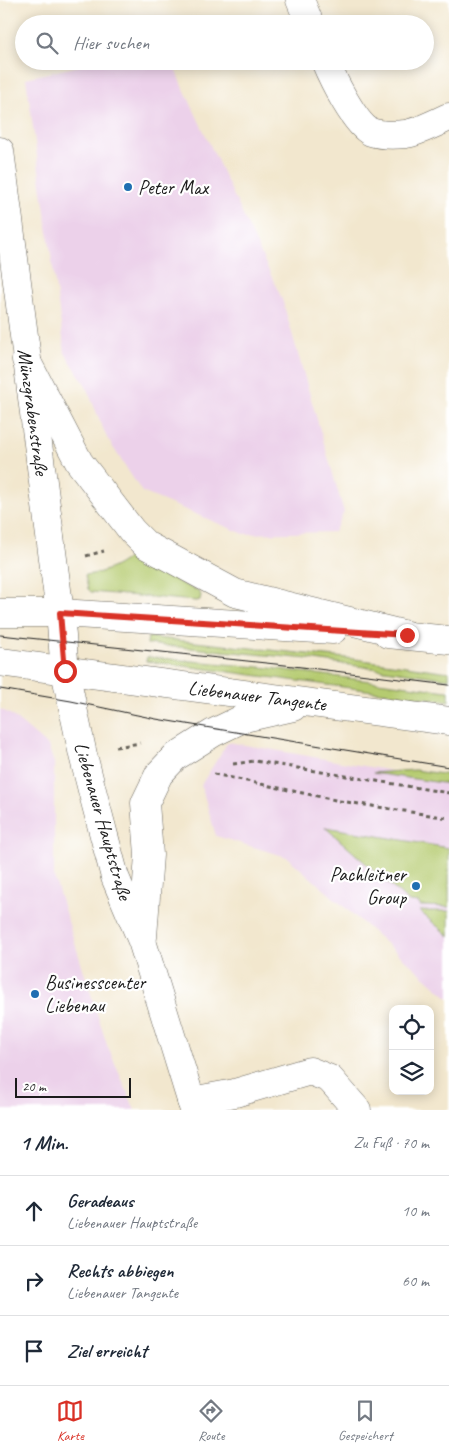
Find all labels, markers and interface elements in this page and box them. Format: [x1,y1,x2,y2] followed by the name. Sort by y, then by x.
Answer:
[15,15,434,70] search box
[33,29,61,57] icon: search
[73,31,149,55] text: Hier suchen
[138,175,210,200] place label: Peter Max
[122,181,134,193] marker: Peter Max
[12,347,54,478] street label: Münzgrabenstraße
[396,624,419,647] route end
[54,660,77,683] route start
[187,675,329,717] street label: Liebenauer Tangente
[69,739,138,904] street label: Liebenauer Hauptstraße
[330,862,408,910] place label: Pachleitner Group
[410,880,422,892] marker: Pachleitner Group
[45,970,147,1018] place label: Businesscenter Liebenau
[29,988,41,1000] marker: Businesscenter Liebenau
[389,1005,434,1095] map controls
[389,1005,434,1050] button: locate
[389,1050,434,1095] button: layers
[15,1075,131,1098] scale bar
[22,1078,46,1095] text: 20 m
[20,1130,68,1156] text: 1 Min.
[354,1133,429,1153] text: Zu Fuß · 70 m
[67,1189,134,1213] text: Geradeaus
[20,1197,48,1225] icon: ahead
[402,1201,429,1221] text: 10 m
[67,1213,197,1233] text: Liebenauer Hauptstraße
[67,1259,173,1283] text: Rechts abbiegen
[20,1267,48,1295] icon: right
[402,1271,429,1291] text: 60 m
[67,1283,178,1303] text: Liebenauer Tangente
[20,1337,48,1365] icon: arrive
[67,1339,147,1363] text: Ziel erreicht
[56,1397,84,1444] tab: Karte
[197,1397,225,1444] tab: Route
[338,1397,393,1444] tab: Gespeichert

